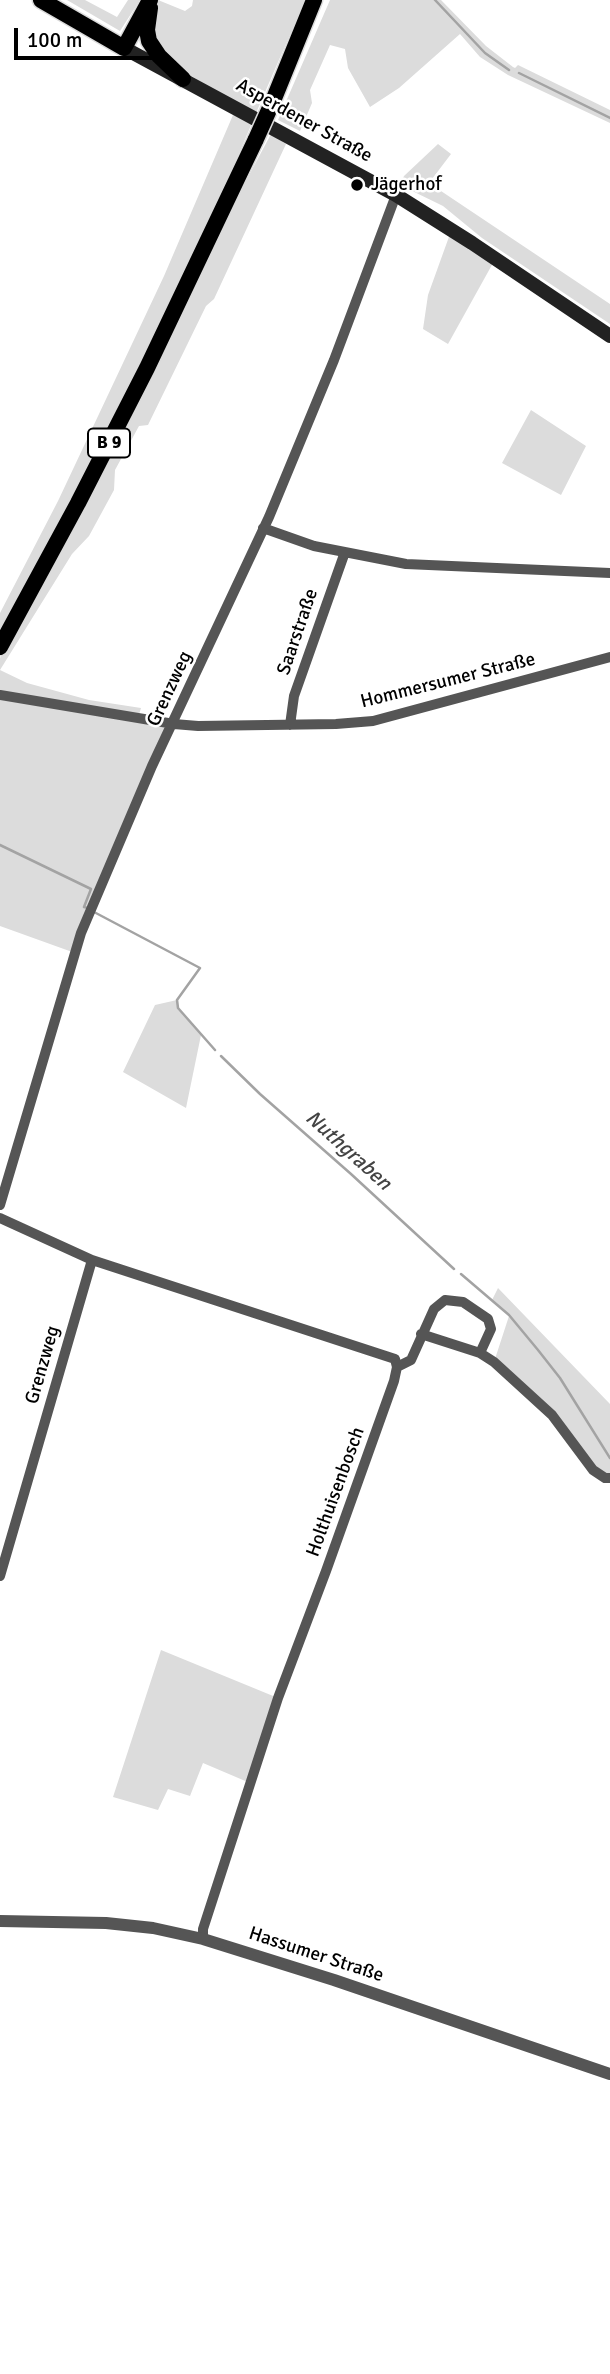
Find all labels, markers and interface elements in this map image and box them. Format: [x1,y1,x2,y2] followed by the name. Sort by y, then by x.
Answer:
[18,14,158,58] scale bar
[27,27,82,53] text: 100 m
[232,74,376,168] street label: Asperdener Straße
[371,174,442,196] place label: Jägerhof
[349,177,365,193] marker: Jägerhof
[88,428,130,458] road number: B 9
[273,586,323,678] street label: Saarstraße
[143,648,197,730] street label: Grenzweg
[358,648,538,714] street label: Hommersumer Straße
[300,1106,396,1196] water label: Nuthgraben
[21,1323,65,1407] street label: Grenzweg
[302,1424,370,1560] street label: Holthuisenbosch
[246,1922,386,1988] street label: Hassumer Straße

